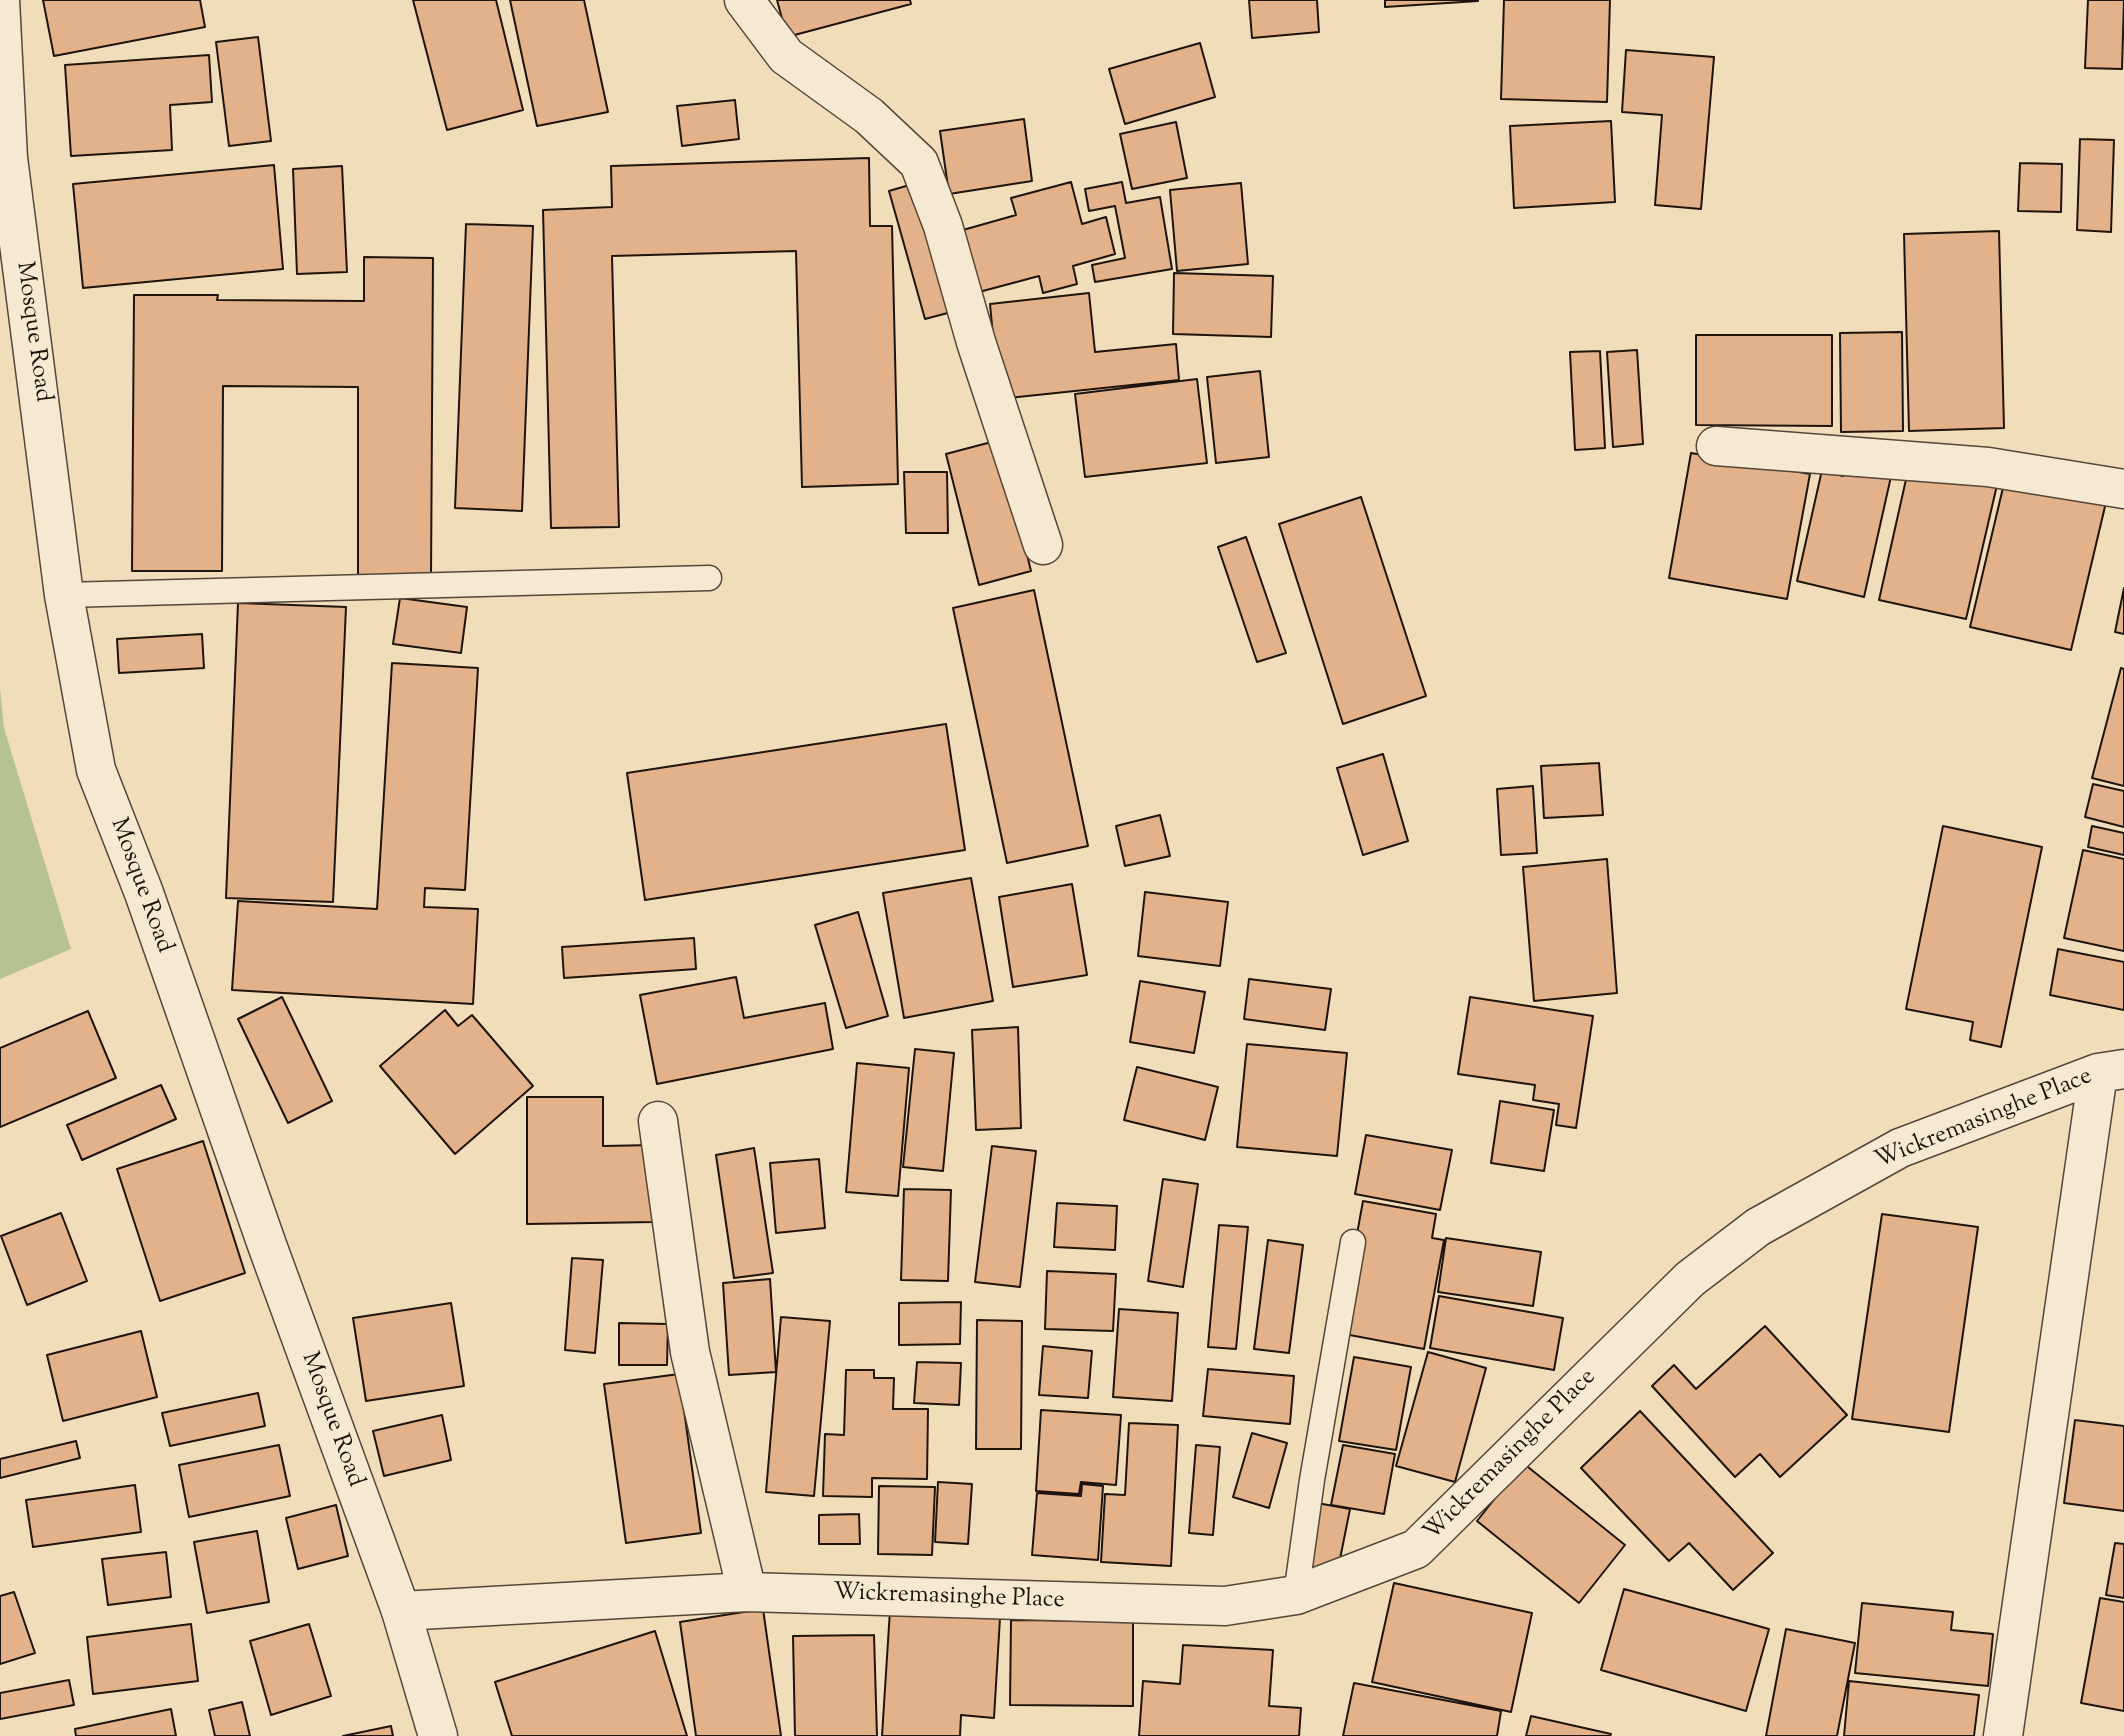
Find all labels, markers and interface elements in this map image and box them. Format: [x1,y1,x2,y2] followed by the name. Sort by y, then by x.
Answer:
[8,260,56,404] street label: Mosque Road
[102,815,178,957] street label: Mosque Road
[1871,1063,2097,1177] street label: Wickremasinghe Place
[293,1349,369,1491] street label: Mosque Road
[1419,1364,1603,1548] street label: Wickremasinghe Place
[833,1580,1065,1616] street label: Wickremasinghe Place

